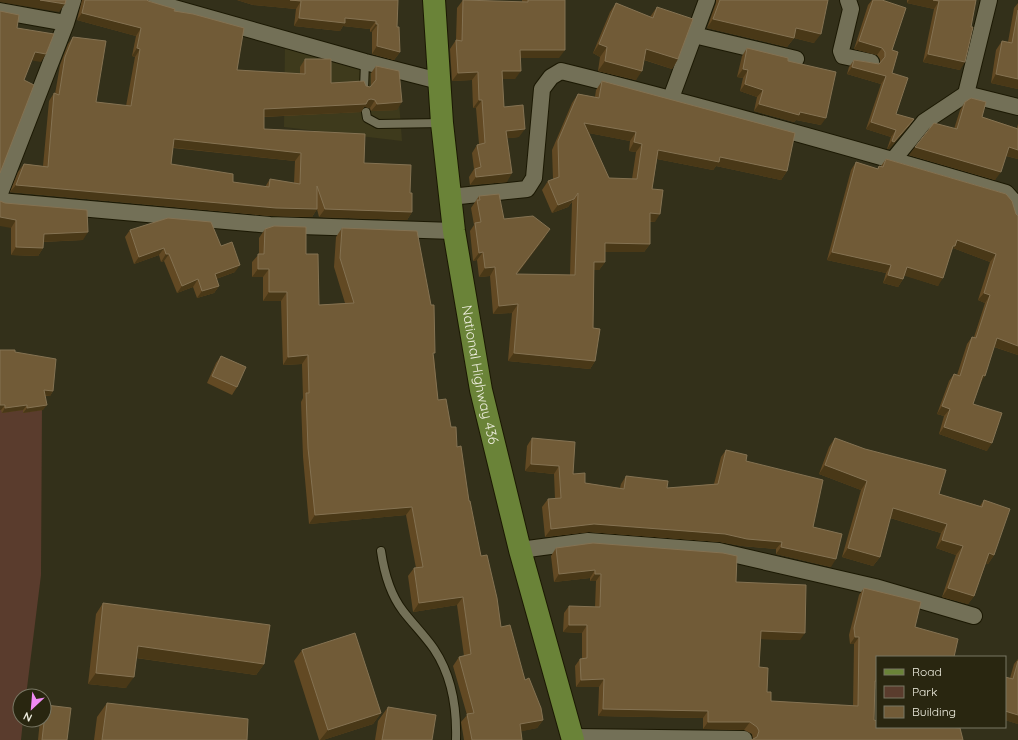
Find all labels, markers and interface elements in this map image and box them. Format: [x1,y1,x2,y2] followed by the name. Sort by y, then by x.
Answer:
[458,304,503,447] street label: National Highway 436
[876,656,1006,728] legend
[912,664,942,679] text: Road
[912,684,937,699] text: Park
[12,688,52,728] north arrow
[912,704,956,719] text: Building
[21,709,34,725] text: N

